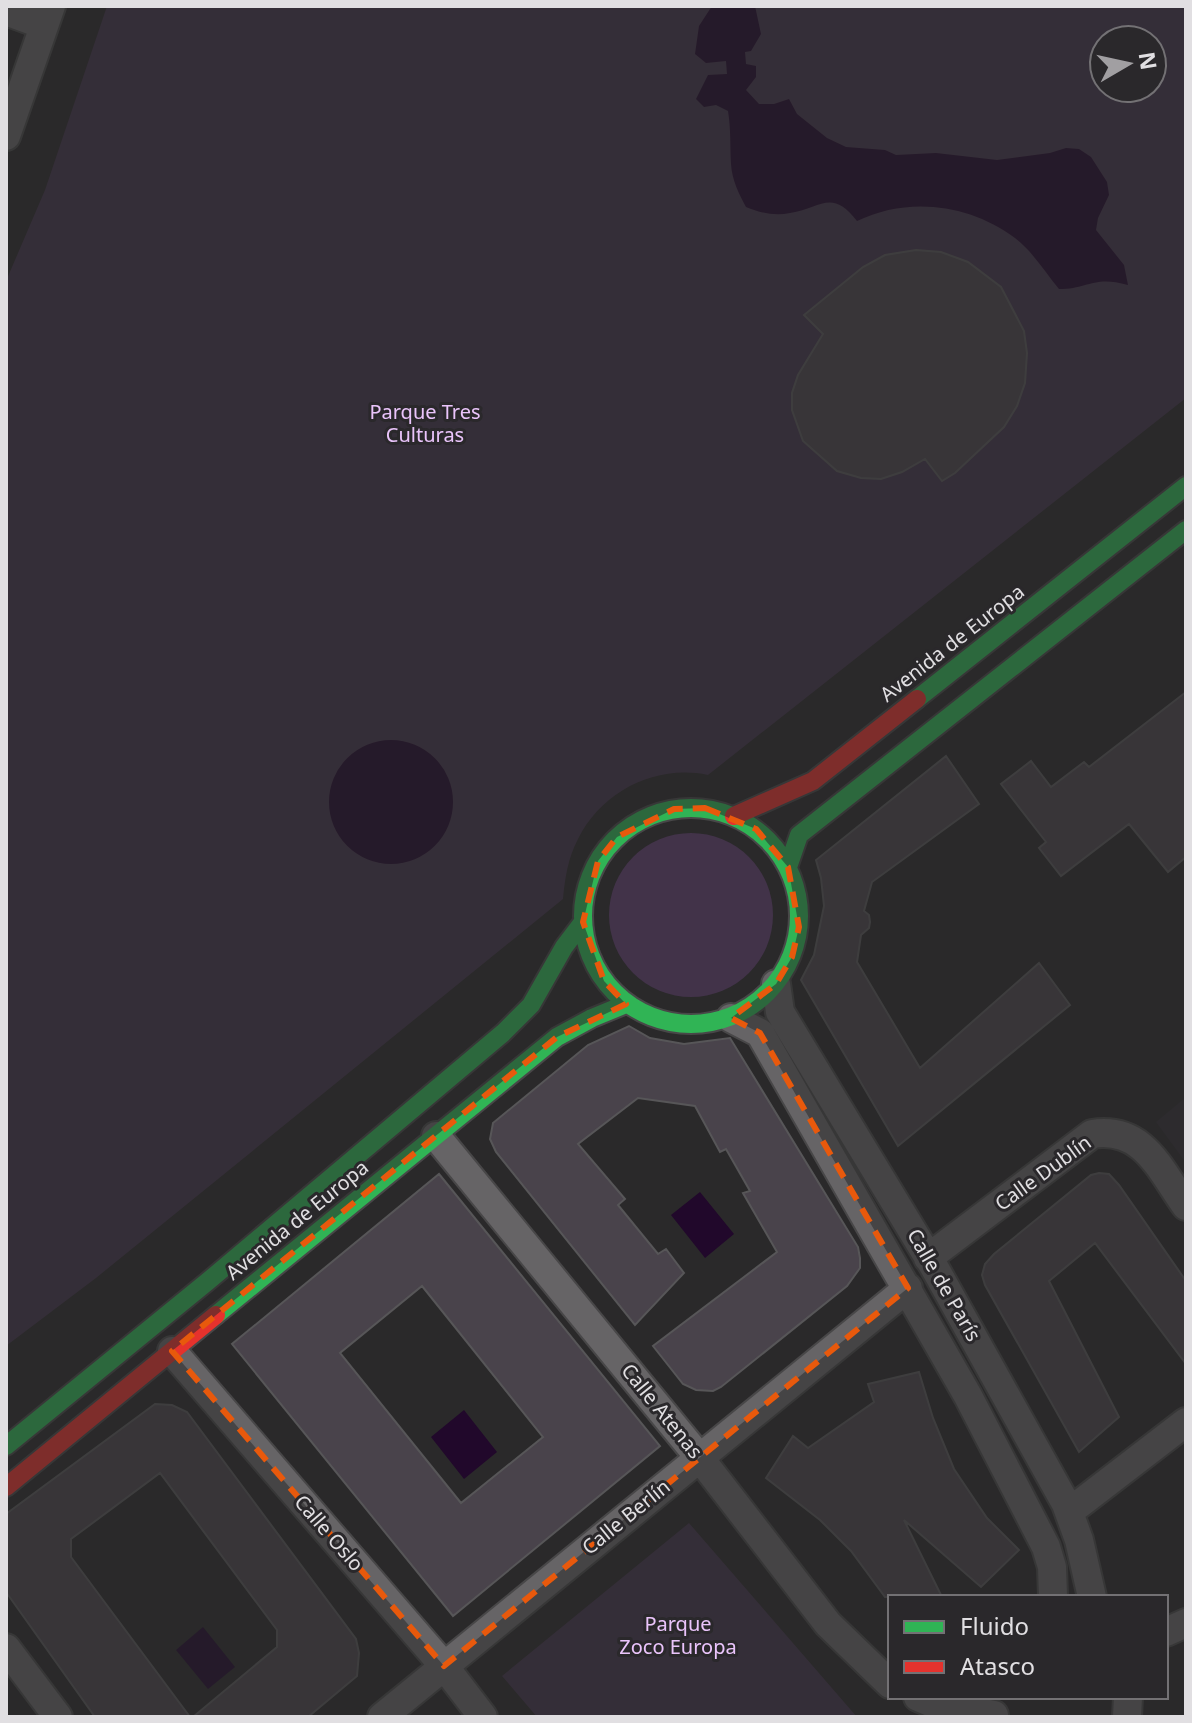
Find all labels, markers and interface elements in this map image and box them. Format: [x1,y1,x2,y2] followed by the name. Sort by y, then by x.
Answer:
[1088,24,1168,104] north arrow
[1133,50,1165,72] text: N
[369,398,481,448] park label: Parque Tres Culturas
[874,578,1029,707] street label: Avenida de Europa
[989,1129,1096,1217] street label: Calle Dublín
[220,1154,374,1286] street label: Avenida de Europa
[901,1224,988,1346] street label: Calle de París
[616,1357,709,1464] street label: Calle Atenas
[576,1473,675,1560] street label: Calle Berlín
[289,1489,370,1577] street label: Calle Oslo
[888,1595,1168,1699] legend
[960,1609,1029,1642] text: Fluido
[619,1610,737,1660] park label: Parque Zoco Europa
[960,1649,1035,1682] text: Atasco

